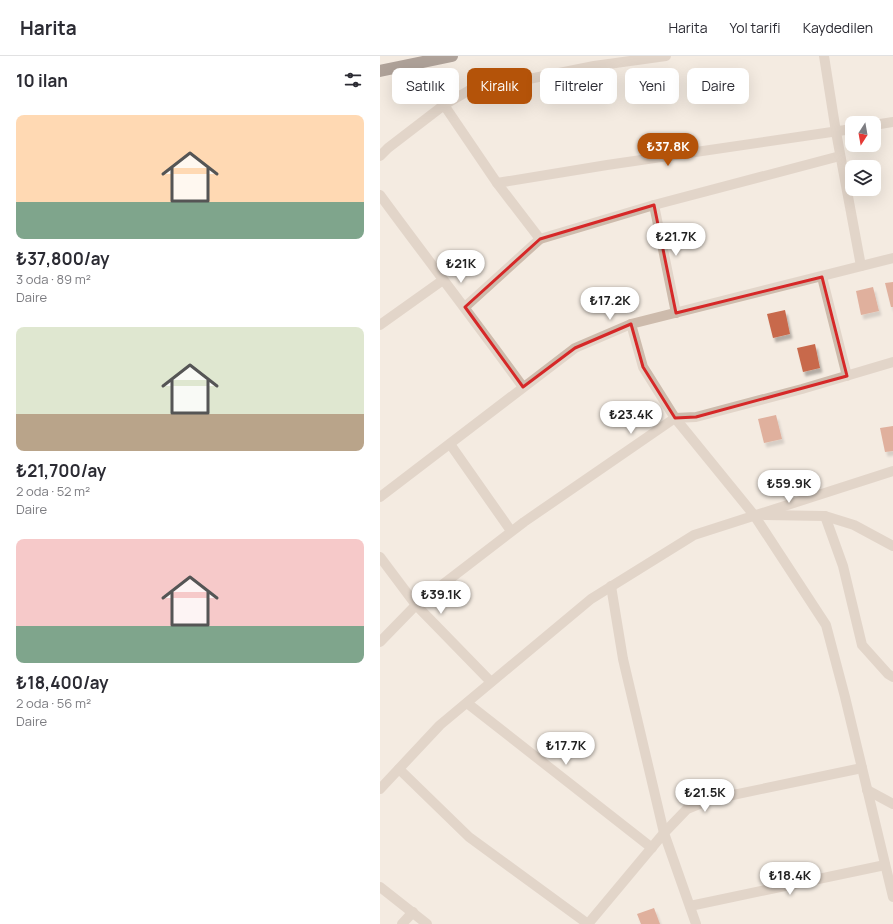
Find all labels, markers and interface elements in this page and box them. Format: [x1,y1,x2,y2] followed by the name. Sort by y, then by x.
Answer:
[20,15,77,41] text: Harita
[668,18,707,37] text: Harita
[729,18,781,37] text: Yol tarifi
[803,18,873,37] text: Kaydedilen
[392,68,459,104] chip: Satılık
[467,68,532,104] chip: Kiralık
[540,68,617,104] chip: Filtreler
[625,68,679,104] chip: Yeni
[687,68,749,104] chip: Daire
[16,69,68,92] text: 10 ilan
[342,69,364,91] icon: filters
[845,116,881,152] north arrow
[845,116,881,196] map controls
[635,133,701,167] pin: ₺37.8K
[646,137,690,155] text: ₺37.8K
[154,141,226,213] icon: home
[845,160,881,196] button: layers
[643,223,709,257] pin: ₺21.7K
[656,227,696,245] text: ₺21.7K
[16,247,109,270] text: ₺37,800/ay
[437,250,485,284] pin: ₺21K
[446,254,476,272] text: ₺21K
[16,270,91,288] text: 3 oda · 89 m²
[577,287,643,321] pin: ₺17.2K
[16,288,47,306] text: Daire
[589,291,631,309] text: ₺17.2K
[154,353,226,425] icon: home
[598,401,664,435] pin: ₺23.4K
[609,405,653,423] text: ₺23.4K
[16,459,106,482] text: ₺21,700/ay
[756,470,822,504] pin: ₺59.9K
[767,474,811,492] text: ₺59.9K
[16,482,90,500] text: 2 oda · 52 m²
[16,500,47,518] text: Daire
[154,565,226,637] icon: home
[408,581,474,615] pin: ₺39.1K
[421,585,461,603] text: ₺39.1K
[16,671,109,694] text: ₺18,400/ay
[16,694,91,712] text: 2 oda · 56 m²
[16,712,47,730] text: Daire
[533,732,599,766] pin: ₺17.7K
[546,736,586,754] text: ₺17.7K
[672,779,738,813] pin: ₺21.5K
[684,783,726,801] text: ₺21.5K
[757,862,823,896] pin: ₺18.4K
[769,866,811,884] text: ₺18.4K

